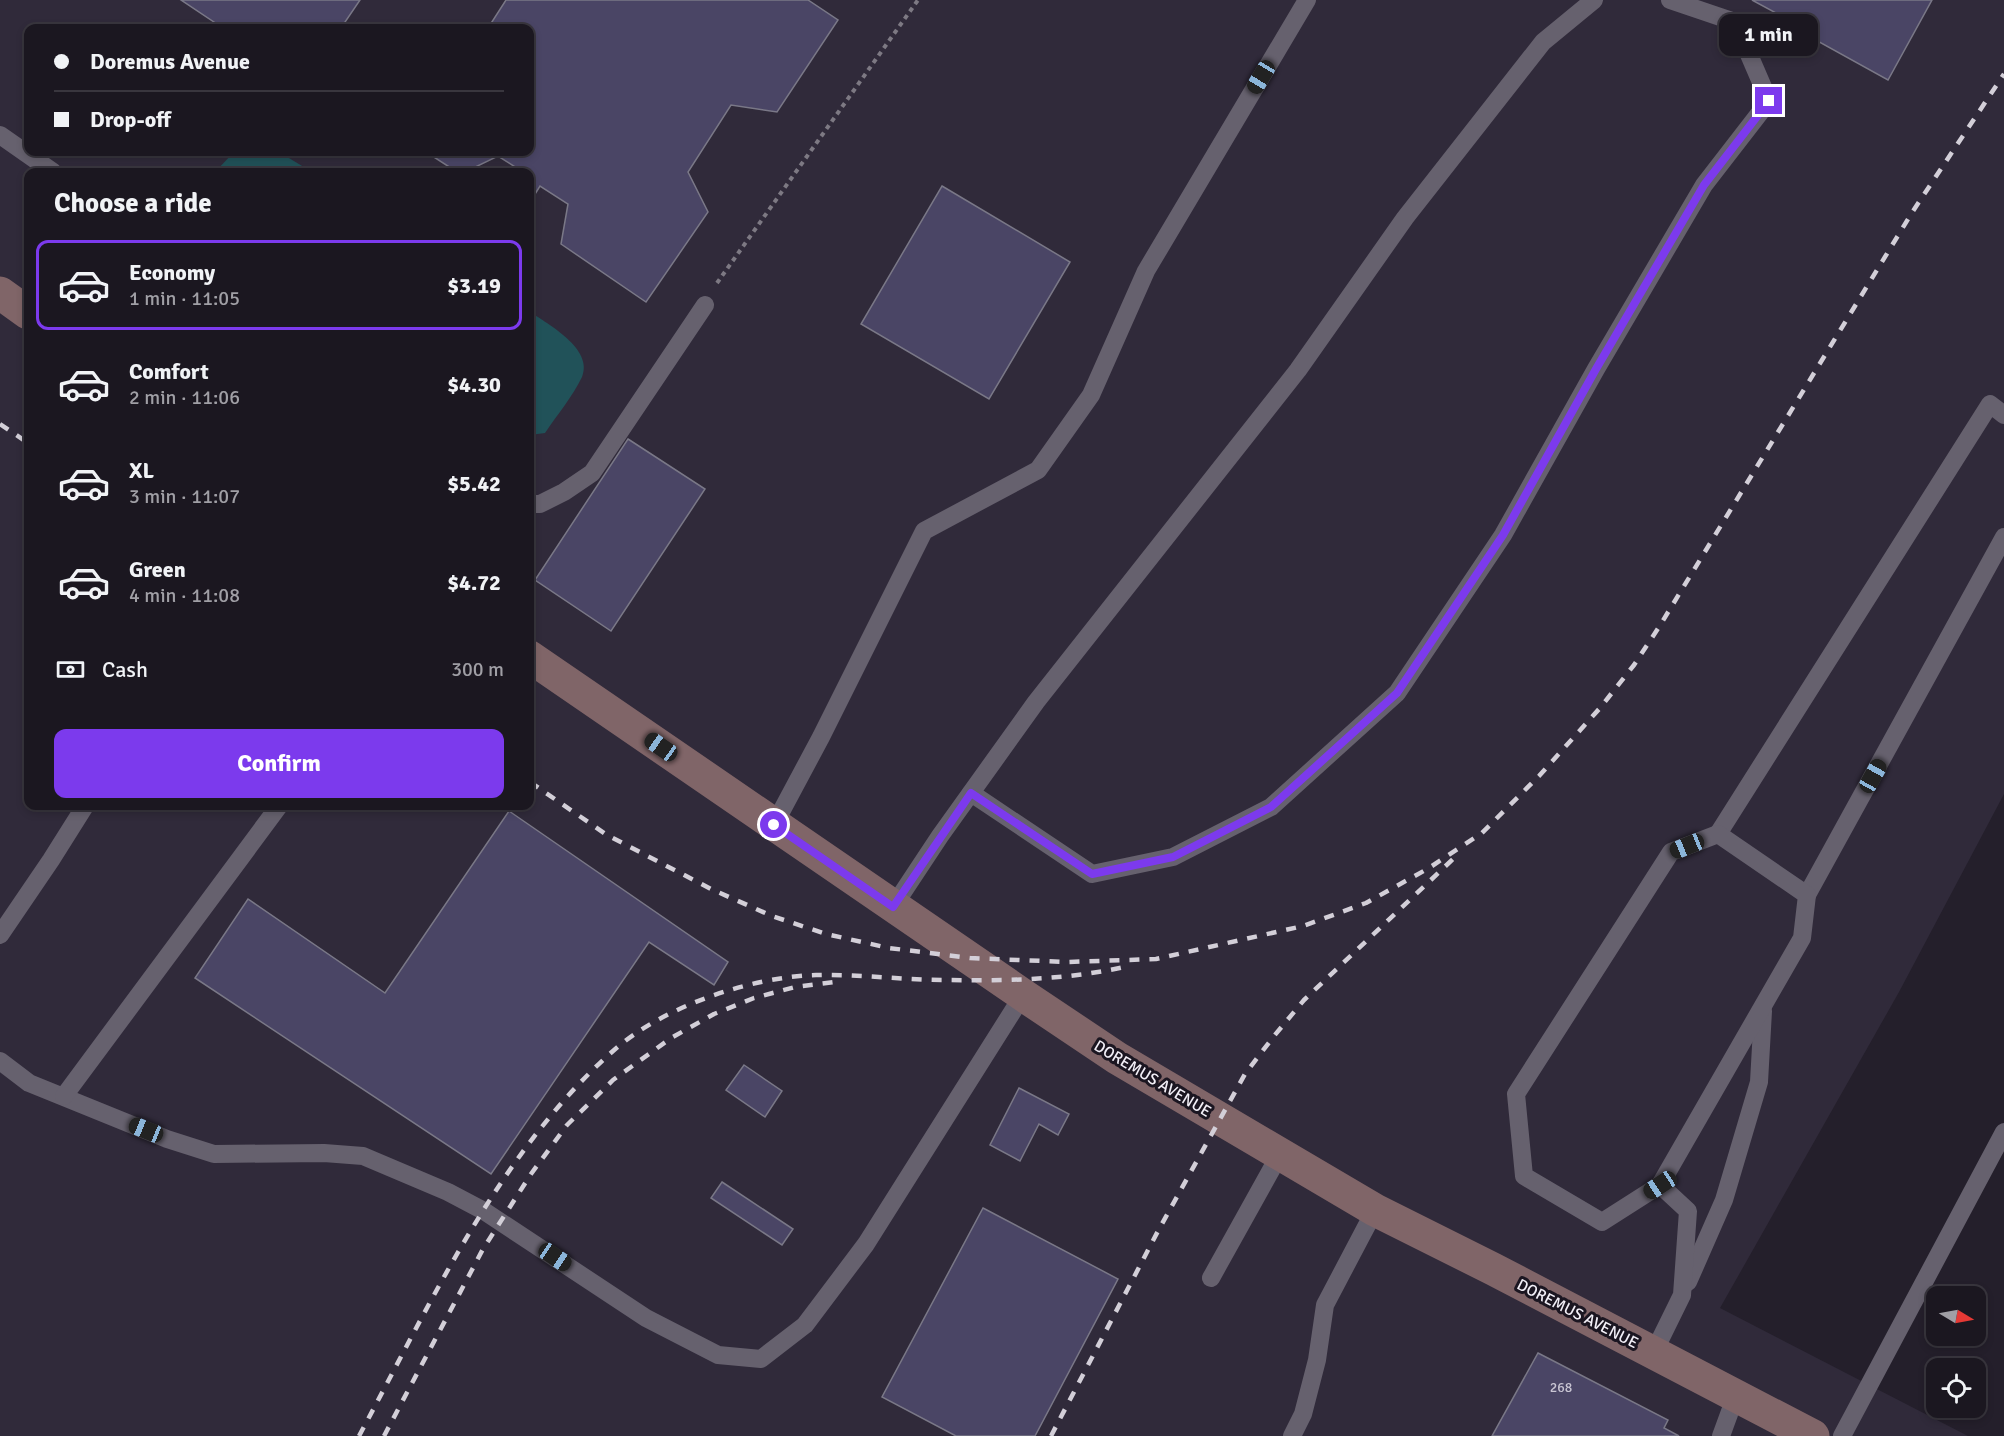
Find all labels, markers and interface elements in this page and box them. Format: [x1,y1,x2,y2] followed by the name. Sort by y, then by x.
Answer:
[1720,14,1818,56] callout: 1 min
[1744,22,1793,47] text: 1 min
[90,48,250,75] text: Doremus Avenue
[1244,57,1278,97] car
[1755,87,1782,114] route end
[90,106,171,133] text: Drop-off
[54,187,212,220] text: Choose a ride
[57,258,111,312] icon: car
[129,259,215,286] text: Economy
[447,272,501,299] text: $3.19
[129,286,240,311] text: 1 min · 11:05
[57,357,111,411] icon: car
[129,358,209,385] text: Comfort
[447,371,501,398] text: $4.30
[129,385,240,410] text: 2 min · 11:06
[57,456,111,510] icon: car
[129,457,154,484] text: XL
[447,470,501,497] text: $5.42
[129,484,240,509] text: 3 min · 11:07
[57,555,111,609] icon: car
[129,556,186,583] text: Green
[447,569,501,596] text: $4.72
[129,583,240,608] text: 4 min · 11:08
[54,653,87,686] icon: cash
[102,656,148,683] text: Cash
[451,657,504,682] text: 300 m
[54,729,504,798] button: Confirm
[641,729,681,765] car
[1856,756,1890,796] car
[760,811,787,838] route start
[1667,831,1707,861] car
[1090,1036,1215,1122] street label: DOREMUS AVENUE
[126,1115,166,1145] car
[1640,1168,1680,1202] car
[535,1239,575,1275] car
[1514,1275,1642,1353] street label: DOREMUS AVENUE
[1926,1286,1986,1346] north arrow
[1926,1286,1986,1418] map controls
[1926,1358,1986,1418] button: locate
[1550,1379,1572,1396] house number: 268

